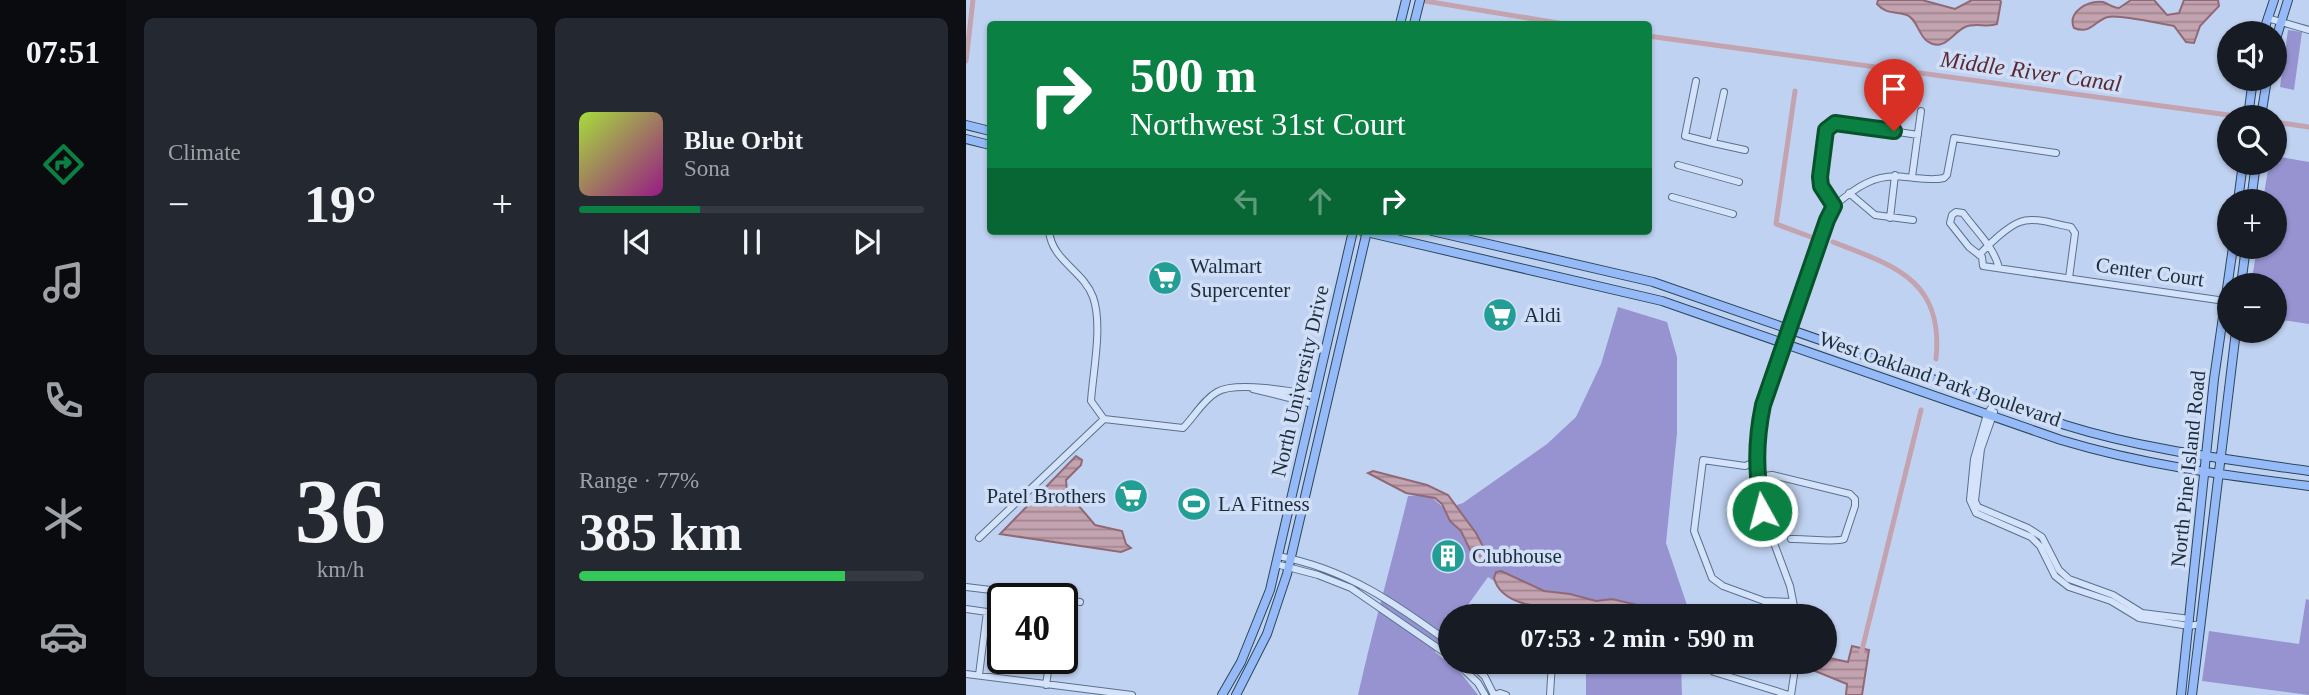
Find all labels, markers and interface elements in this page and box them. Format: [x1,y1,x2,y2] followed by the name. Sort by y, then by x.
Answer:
[2217,21,2287,343] map controls
[2217,21,2287,91] button: sound
[26,34,100,70] text: 07:51
[1938,46,2123,97] water label: Middle River Canal
[1130,48,1257,103] text: 500 m
[1015,49,1106,140] icon: right
[1864,59,1924,131] pin
[1875,70,1913,108] icon: arrive
[2217,105,2287,175] button: search
[1130,106,1406,142] text: Northwest 31st Court
[684,126,803,155] text: Blue Orbit
[39,140,88,189] icon: directions
[168,140,241,165] text: Climate
[684,156,730,181] text: Sona
[304,176,377,233] text: 19°
[1228,182,1266,220] icon: left
[1301,182,1339,220] icon: ahead
[1374,182,1412,220] icon: right
[168,183,189,225] text: −
[492,183,513,225] text: +
[2217,189,2287,259] button: +
[618,223,656,261] icon: previous
[733,223,771,261] icon: pause
[848,223,886,261] icon: next
[2094,253,2206,291] street label: Center Court
[1190,254,1290,302] place label: Walmart Supercenter
[39,258,88,307] icon: music
[1146,259,1184,297] supermarket icon: Walmart Supercenter
[2217,273,2287,343] button: −
[1266,283,1334,479] street label: North University Drive
[1481,296,1519,334] supermarket icon: Aldi
[1524,303,1562,327] place label: Aldi
[1816,326,2065,432] street label: West Oakland Park Boulevard
[2166,369,2210,569] street label: North Pine Island Road
[39,376,88,425] icon: phone
[295,461,386,562] text: 36
[579,468,699,493] text: Range · 77%
[1725,474,1799,548] position arrow
[1112,477,1150,515] supermarket icon: Patel Brothers
[986,484,1106,508] place label: Patel Brothers
[1175,485,1213,523] sports icon: LA Fitness
[1218,492,1310,516] place label: LA Fitness
[39,494,88,543] icon: climate
[579,504,742,561] text: 385 km
[1429,537,1467,575] building icon: Clubhouse
[1472,544,1562,568] place label: Clubhouse
[317,557,364,582] text: km/h
[987,583,1078,674] speed limit sign: 40
[39,612,88,661] icon: car
[1521,624,1755,653] text: 07:53 · 2 min · 590 m

